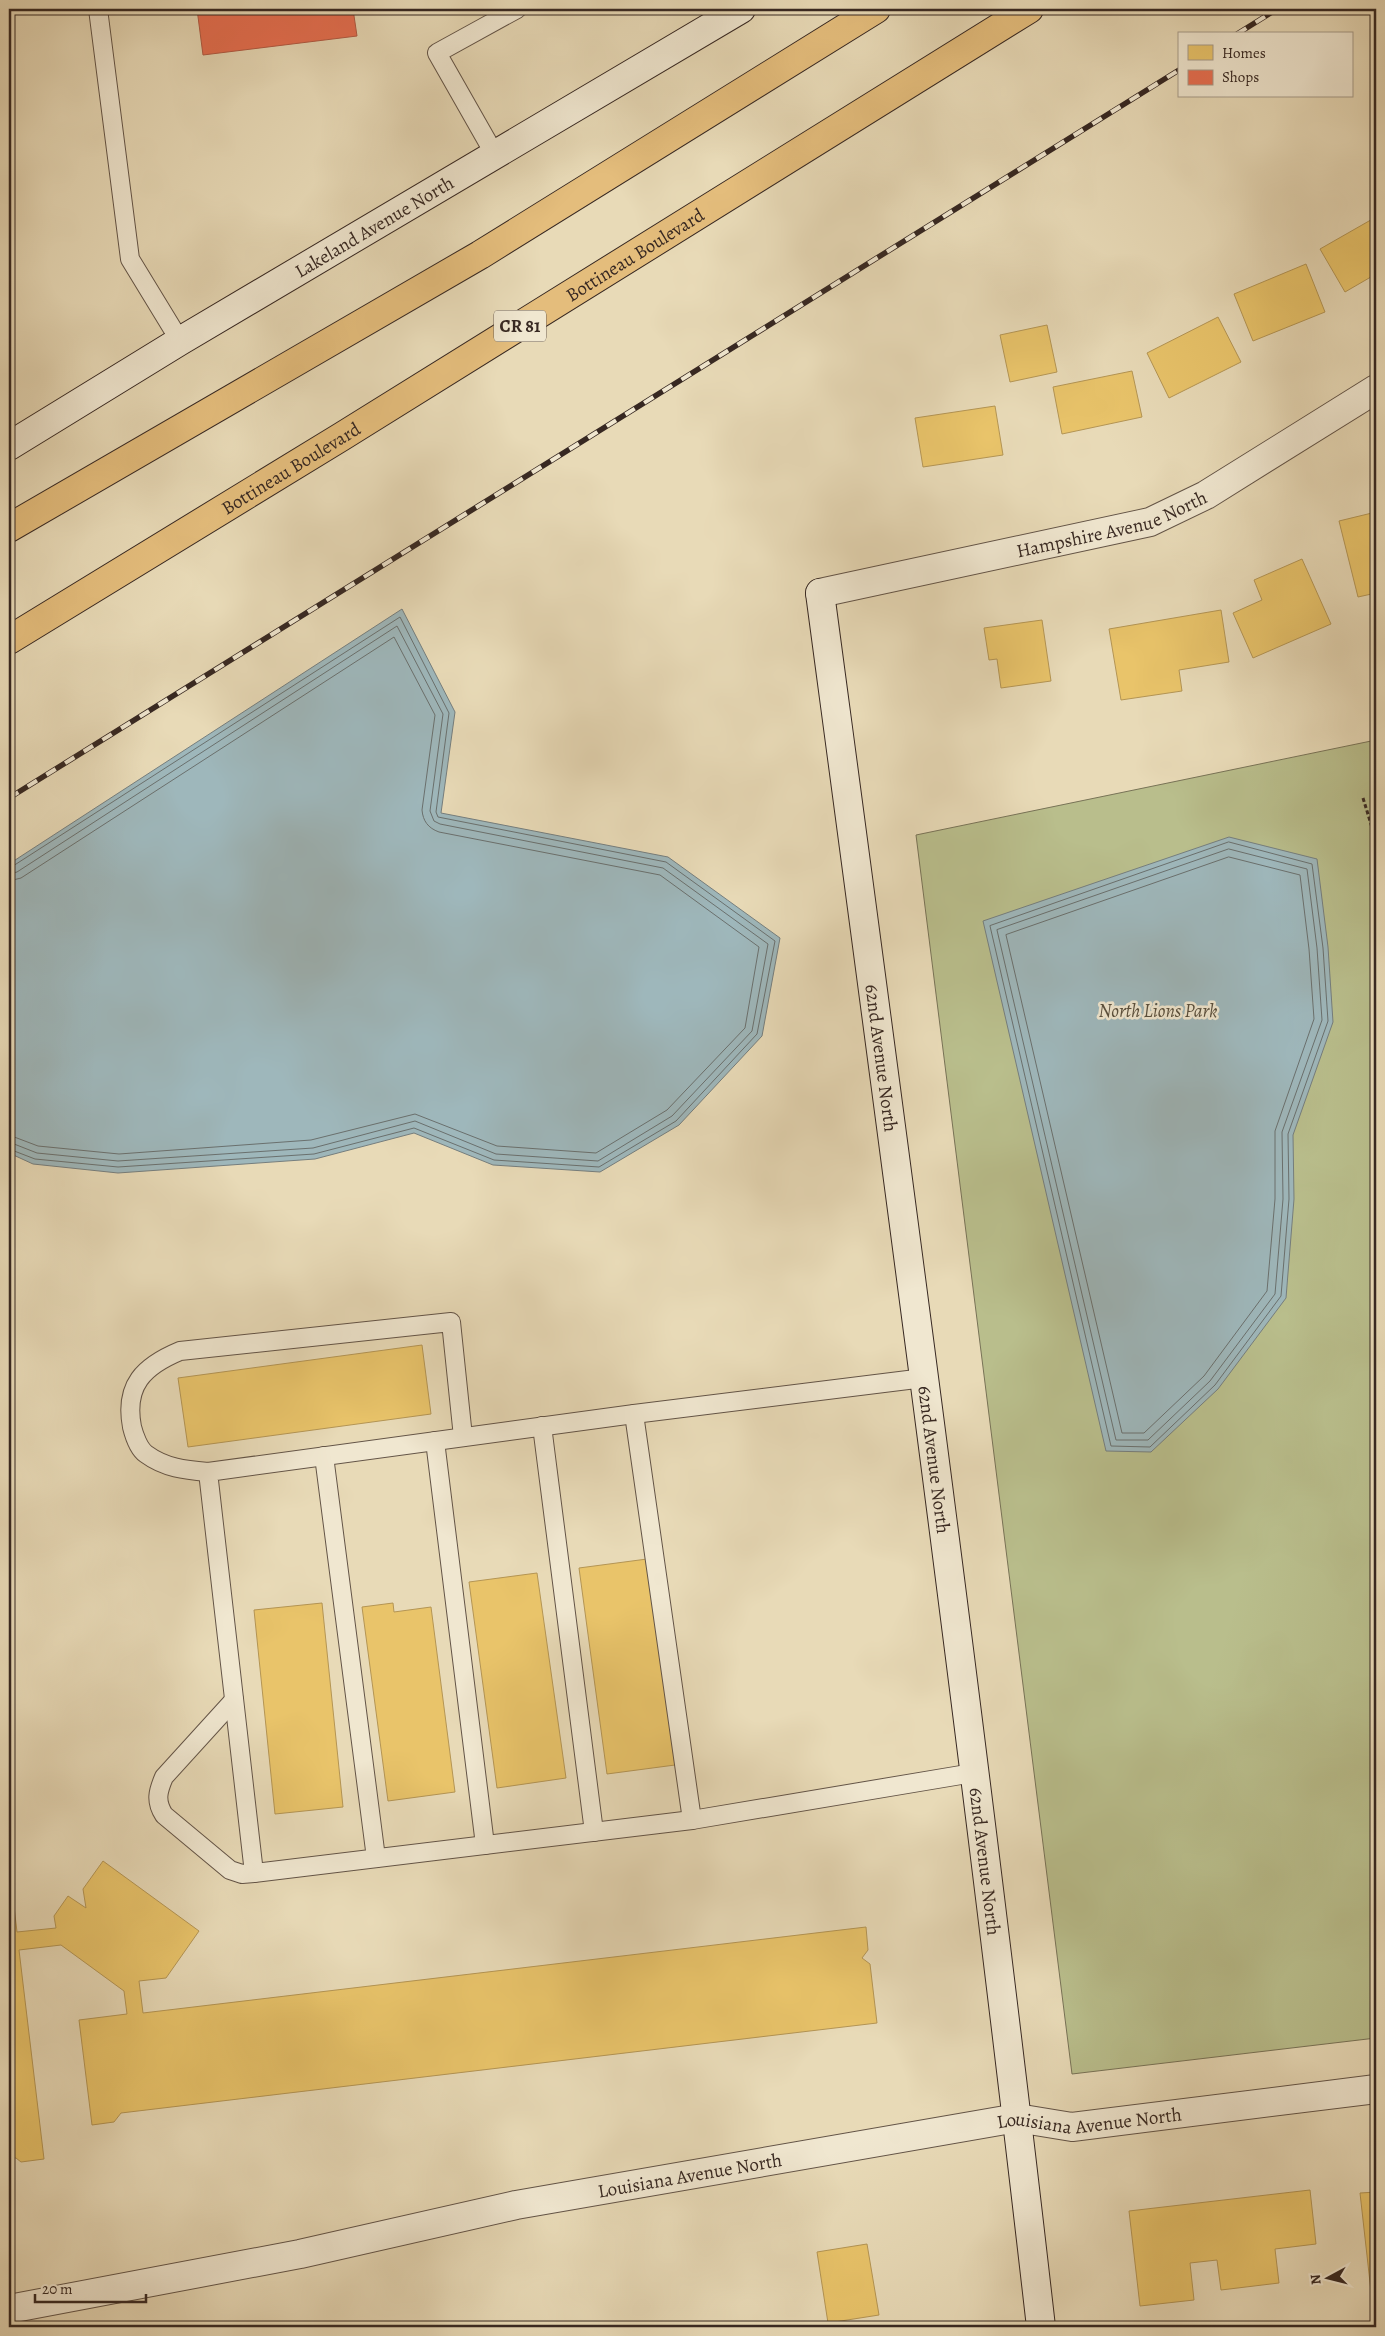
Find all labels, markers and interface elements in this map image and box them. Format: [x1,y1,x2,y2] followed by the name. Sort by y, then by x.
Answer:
[1178,32,1352,98] legend
[1222,43,1266,63] text: Homes
[1222,67,1259,87] text: Shops
[290,170,459,284] street label: Lakeland Avenue North
[561,202,710,308] street label: Bottineau Boulevard
[494,310,546,342] road number: CR 81
[217,416,366,521] street label: Bottineau Boulevard
[1014,484,1211,564] street label: Hampshire Avenue North
[858,982,904,1134] street label: 62nd Avenue North
[1099,998,1217,1024] park label: North Lions Park
[911,1384,956,1535] street label: 62nd Avenue North
[962,1786,1007,1937] street label: 62nd Avenue North
[995,2101,1183,2141] street label: Louisiana Avenue North
[596,2147,784,2205] street label: Louisiana Avenue North
[1302,2254,1352,2304] north arrow
[35,2271,146,2303] scale bar
[1306,2273,1326,2286] text: N
[42,2279,73,2299] text: 20 m

